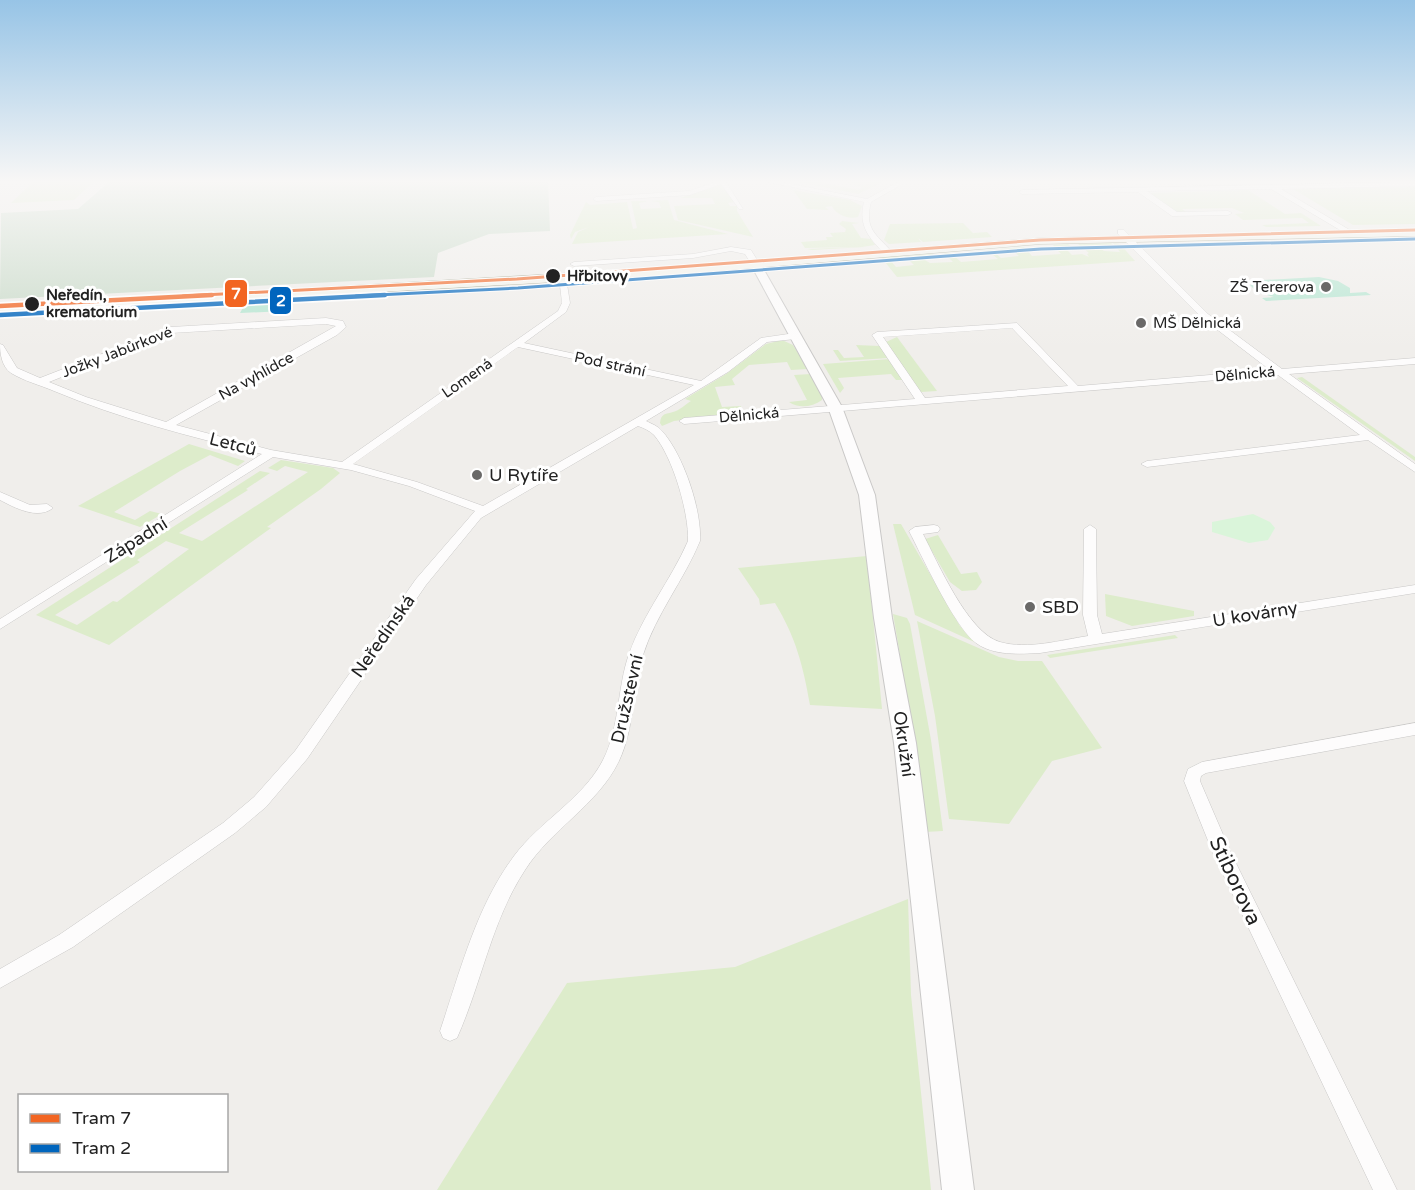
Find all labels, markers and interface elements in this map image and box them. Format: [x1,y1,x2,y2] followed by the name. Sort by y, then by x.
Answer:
[544,267,562,285] marker: Hřbitovy
[567,267,628,286] place label: Hřbitovy
[1230,278,1314,296] place label: ZŠ Tererova
[224,279,248,308] line badge: 7
[1319,280,1333,294] marker: ZŠ Tererova
[231,284,241,304] text: 7
[46,286,137,321] place label: Neředín, krematorium
[269,286,292,315] line badge: 2
[276,291,286,311] text: 2
[23,295,41,313] marker: Neředín, krematorium
[1153,314,1241,332] place label: MŠ Dělnická
[1134,316,1148,330] marker: MŠ Dělnická
[59,323,175,381] street label: Jožky Jabůrkové
[215,348,297,404] street label: Na vyhlídce
[573,348,647,380] street label: Pod strání
[438,354,496,402] street label: Lomená
[1214,362,1276,386] street label: Dělnická
[718,403,780,427] street label: Dělnická
[207,428,259,460] street label: Letců
[489,464,558,486] place label: U Rytíře
[470,468,484,482] marker: U Rytíře
[101,512,172,568] street label: Západní
[346,590,420,682] street label: Neředínská
[1042,596,1079,618] place label: SBD
[1211,596,1299,632] street label: U kovárny
[1023,600,1037,614] marker: SBD
[606,652,648,746] street label: Družstevní
[888,710,920,779] street label: Okružní
[1204,833,1266,929] street label: Stiborova
[18,1094,228,1172] legend
[72,1107,131,1129] text: Tram 7
[72,1137,131,1159] text: Tram 2

